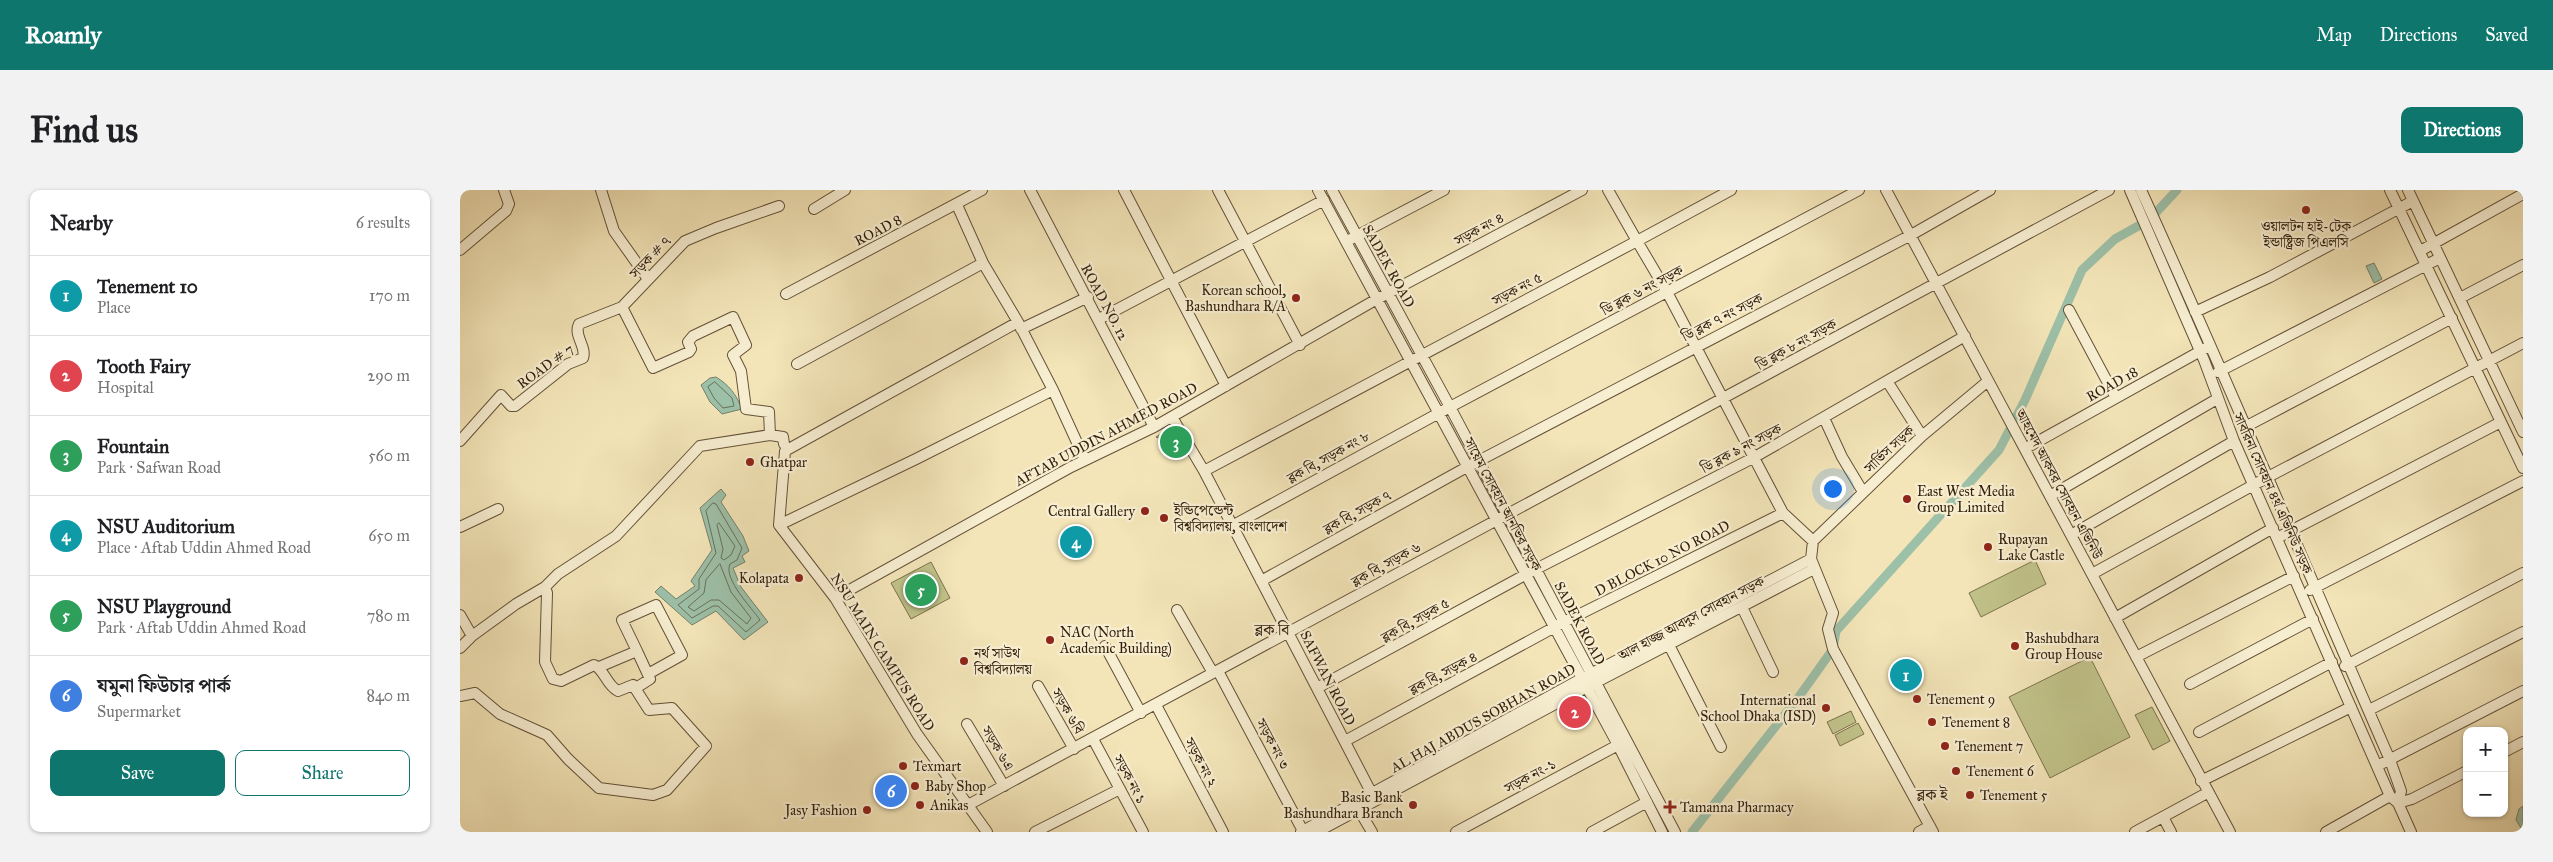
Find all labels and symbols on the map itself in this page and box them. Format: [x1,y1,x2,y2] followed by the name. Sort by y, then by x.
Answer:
[2300,204,2312,216] marker: ওয়ালটন হাই-টেক ইন্ডাষ্ট্রিজ পিএলসি
[1451,209,1507,250] street label: সড়ক নং ৪
[852,211,905,250] street label: ROAD 8
[2261,217,2352,251] place label: ওয়ালটন হাই-টেক ইন্ডাষ্ট্রিজ পিএলসি
[1359,222,1418,311] street label: SADEK ROAD
[625,232,675,283] street label: সড়ক # ৭
[1077,261,1132,343] street label: ROAD NO. 12
[1597,261,1687,320] street label: ডি ব্লক ৬ নং সড়ক
[1489,269,1545,310] street label: সড়ক নং ৫
[1185,282,1287,315] place label: Korean school, Bashundhara R/A
[1678,289,1767,346] street label: ডি ব্লক ৭ নং সড়ক
[1290,292,1302,304] marker: Korean school, Bashundhara R/A
[1752,315,1840,374] street label: ডি ব্লক ৮ নং সড়ক
[514,340,577,393] street label: ROAD # 7
[2083,363,2141,406] street label: ROAD 18
[1011,379,1200,490] street label: AFTAB UDDIN AHMED ROAD
[2011,405,2107,563] street label: আহমেদ আকবর সোবহান এভিনিউ
[2229,409,2317,577] street label: সাবরিনা সোবহান ৪র্থ এভিনিউ সড়ক
[1697,420,1786,477] street label: ডি ব্লক ৯ নং সড়ক
[1860,421,1919,477] street label: সার্ভিস সড়ক
[1160,423,1192,461] pin: 3
[1283,428,1373,488] street label: ব্লক বি, সড়ক নং ৮
[1460,434,1546,575] street label: সায়েম সোবহান আনভির সড়ক
[760,454,808,471] place label: Ghatpar
[744,456,756,468] marker: Ghatpar
[1820,476,1846,502] your location
[1917,483,2015,516] place label: East West Media Group Limited
[1320,487,1394,539] street label: ব্লক বি, সড়ক ৭
[1901,493,1913,505] marker: East West Media Group Limited
[1173,501,1288,535] place label: ইন্ডিপেন্ডেন্ট বিশ্ববিদ্যালয়, বাংলাদেশ
[1048,503,1135,520] place label: Central Gallery
[1139,505,1151,517] marker: Central Gallery
[1158,512,1170,524] marker: ইন্ডিপেন্ডেন্ট বিশ্ববিদ্যালয়, বাংলাদেশ
[1592,517,1733,600] street label: D BLOCK 10 NO ROAD
[1060,523,1092,561] pin: 4
[1998,531,2065,564] place label: Rupayan Lake Castle
[1348,538,1424,591] street label: ব্লক বি, সড়ক ৬
[1982,541,1994,553] marker: Rupayan Lake Castle
[739,570,789,587] place label: Kolapata
[827,570,938,734] street label: NSU MAIN CAMPUS ROAD
[905,571,937,609] pin: 5
[793,572,805,584] marker: Kolapata
[1614,572,1768,665] street label: আল হাজ্জ আবদুস সোবহান সড়ক
[1550,579,1609,668] street label: SADEK ROAD
[1377,595,1452,647] street label: ব্লক বি, সড়ক ৫
[1254,620,1290,639] district label: ব্লক বি
[1059,624,1172,658] place label: NAC (North Academic Building)
[1296,628,1359,729] street label: SAFWAN ROAD
[2025,630,2103,663] place label: Bashubdhara Group House
[1044,634,1056,646] marker: NAC (North Academic Building)
[2009,640,2021,652] marker: Bashubdhara Group House
[973,644,1033,678] place label: নর্থ সাউথ বিশ্ববিদ্যালয়
[1405,648,1480,699] street label: ব্লক বি, সড়ক ৪
[958,655,970,667] marker: নর্থ সাউথ বিশ্ববিদ্যালয়
[1890,656,1922,694] pin: 1
[1387,660,1579,778] street label: AL HAJ ABDUS SOBHAN ROAD
[1047,685,1088,738] street label: সড়ক ৬বি
[1927,691,1995,708] place label: Tenement 9
[1700,692,1816,726] place label: International School Dhaka (ISD)
[1559,693,1591,731] pin: 2
[1911,693,1923,705] marker: Tenement 9
[1820,702,1832,714] marker: International School Dhaka (ISD)
[1942,714,2010,731] place label: Tenement 8
[1252,715,1293,773] street label: সড়ক নং ৩
[1926,716,1938,728] marker: Tenement 8
[977,722,1017,773] street label: সড়ক ৬এ
[1180,734,1221,790] street label: সড়ক নং ২
[1955,738,2023,755] place label: Tenement 7
[1939,740,1951,752] marker: Tenement 7
[1109,751,1150,807] street label: সড়ক নং ১
[1501,756,1559,798] street label: সড়ক নং-১
[913,758,961,775] place label: Texmart
[897,760,909,772] marker: Texmart
[1966,763,2035,780] place label: Tenement 6
[1950,765,1962,777] marker: Tenement 6
[875,772,907,810] pin: 6
[925,778,986,795] place label: Baby Shop
[909,780,921,792] marker: Baby Shop
[1916,784,1948,804] district label: ব্লক ই
[1980,787,2048,804] place label: Tenement 5
[1283,789,1403,822] place label: Basic Bank Bashundhara Branch
[1964,789,1976,801] marker: Tenement 5
[929,797,968,814] place label: Anikas
[914,799,926,811] marker: Anikas
[1407,799,1419,811] marker: Basic Bank Bashundhara Branch
[1680,799,1794,816] place label: Tamanna Pharmacy
[1664,801,1676,813] marker: Tamanna Pharmacy
[783,802,857,820] place label: Jasy Fashion
[861,804,873,816] marker: Jasy Fashion

